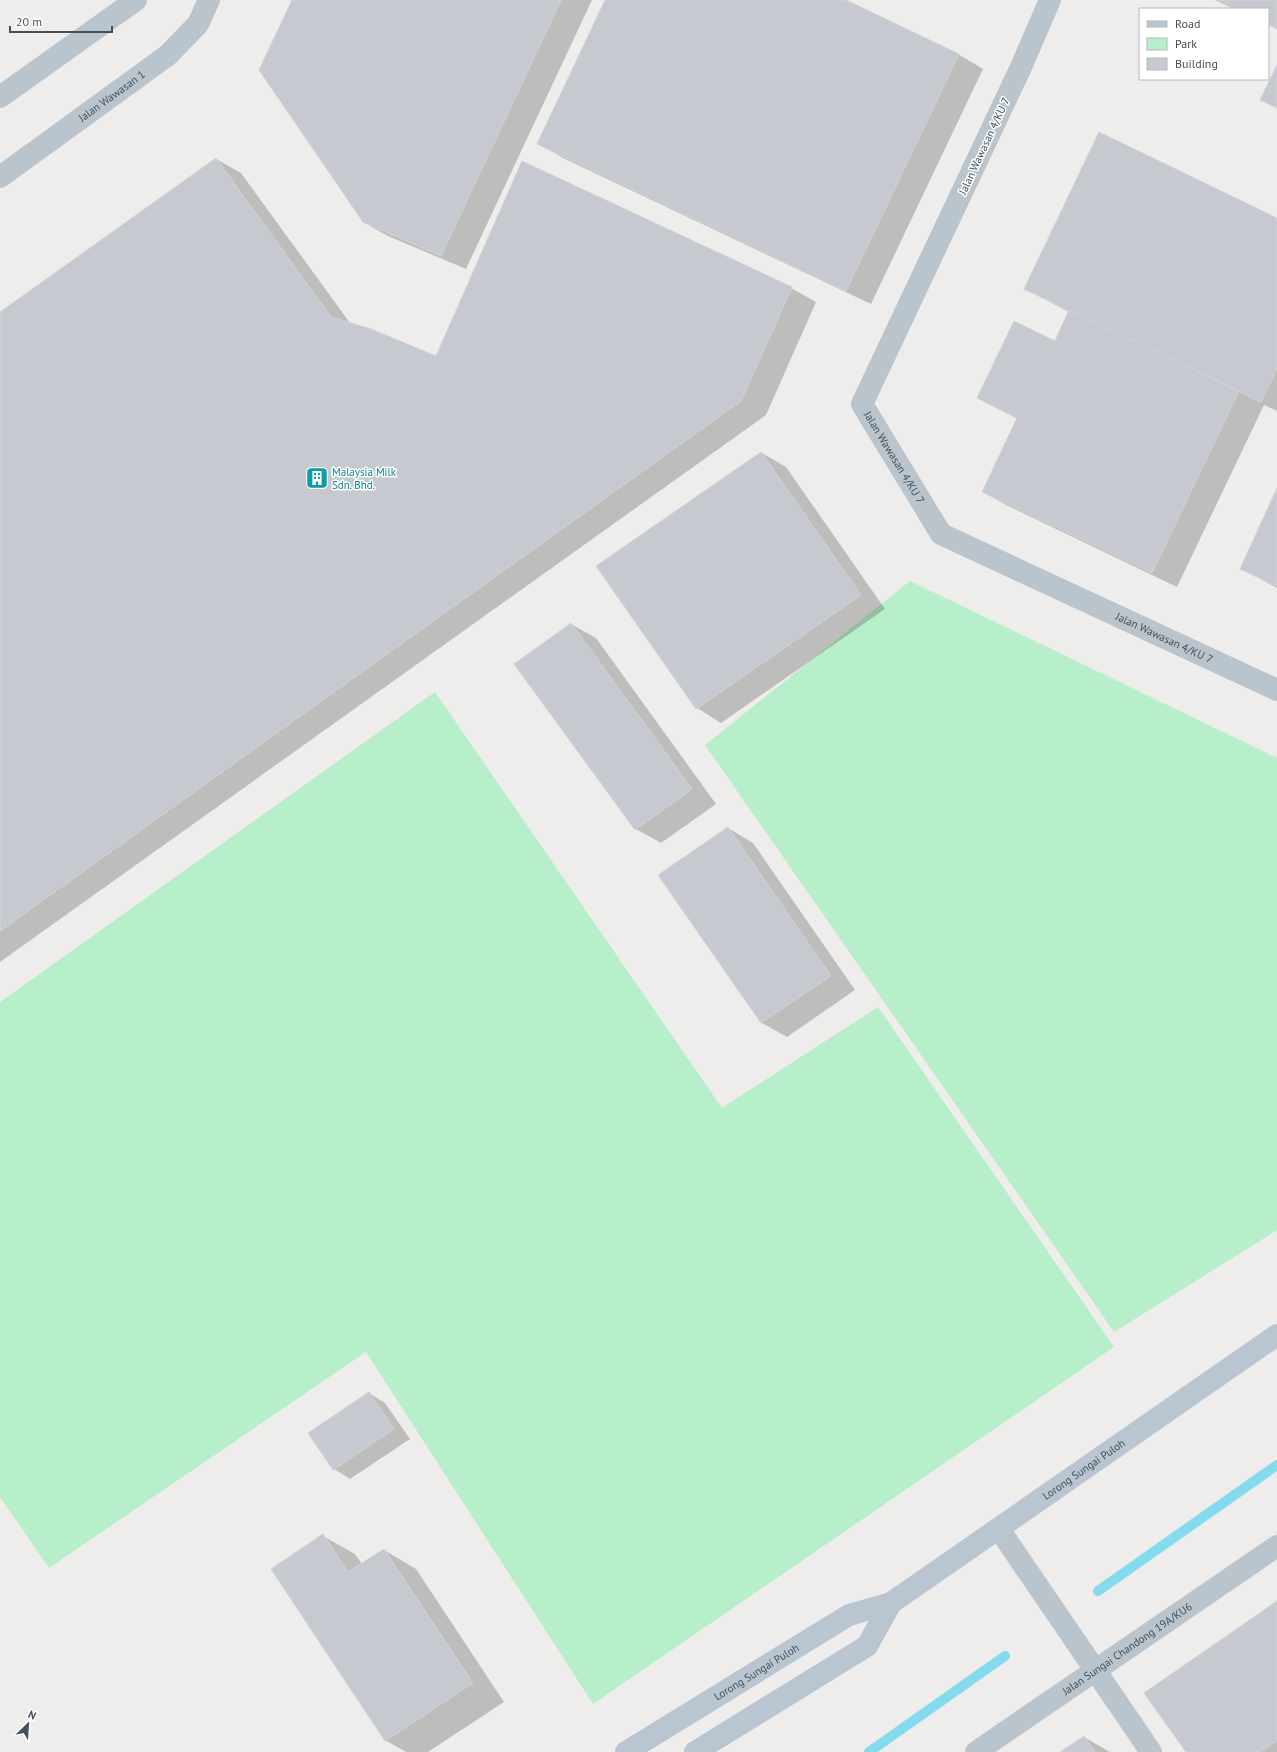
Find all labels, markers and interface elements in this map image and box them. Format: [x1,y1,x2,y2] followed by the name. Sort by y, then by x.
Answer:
[10,8,112,34] scale bar
[1139,8,1269,80] legend
[16,14,42,29] text: 20 m
[1175,16,1200,31] text: Road
[1175,36,1197,51] text: Park
[1175,56,1218,71] text: Building
[75,67,148,125] street label: Jalan Wawasan 1
[955,95,1013,198] street label: Jalan Wawasan 4/KU 7
[860,408,928,506] street label: Jalan Wawasan 4/KU 7
[304,465,330,491] building icon: Malaysia Milk Sdn. Bhd.
[332,465,397,492] place label: Malaysia Milk Sdn. Bhd.
[1113,609,1215,666] street label: Jalan Wawasan 4/KU 7
[1040,1436,1128,1503] street label: Lorong Sungai Puloh
[1059,1599,1195,1699] street label: Jalan Sungai Chandong 19A/KU6
[711,1640,802,1703] street label: Lorong Sungai Puloh
[8,1704,48,1744] north arrow
[26,1707,38,1723] text: N

